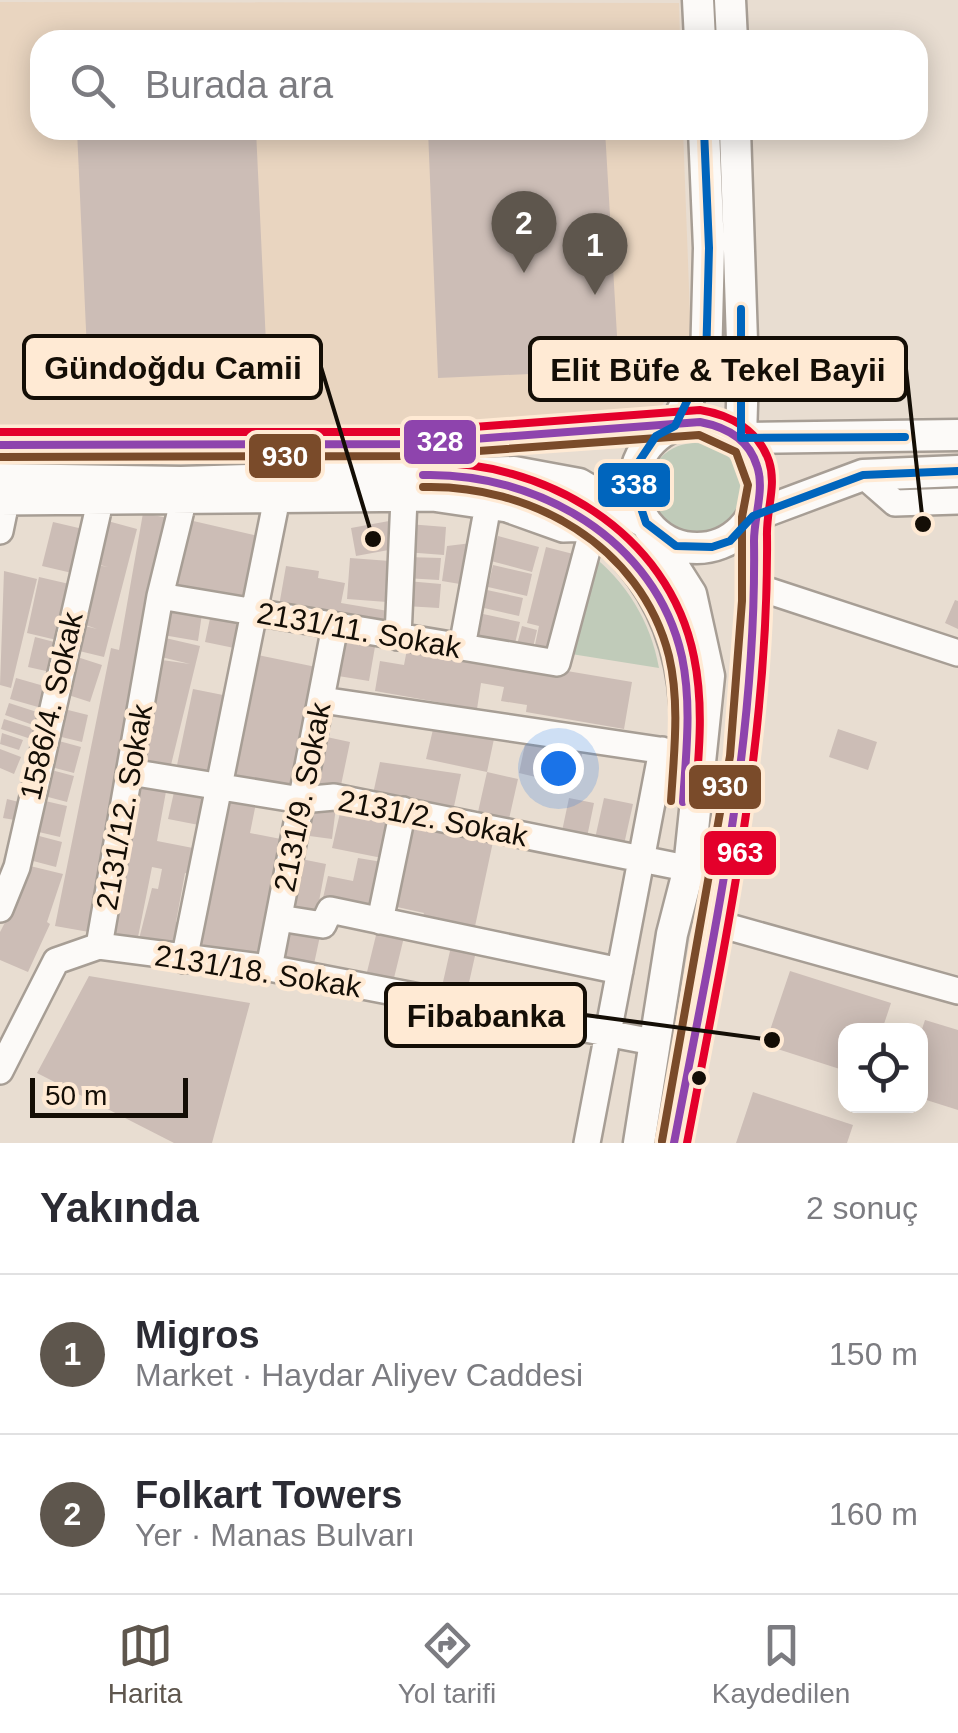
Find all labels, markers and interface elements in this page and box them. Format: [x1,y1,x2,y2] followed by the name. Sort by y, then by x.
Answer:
[30,30,928,140] search box
[65,58,120,113] icon: search
[145,64,333,106] text: Burada ara
[492,190,556,273] pin: 2
[562,212,628,295] pin: 1
[24,336,321,398] callout: Gündoğdu Camii
[530,338,906,400] callout: Elit Büfe & Tekel Bayii
[44,350,302,386] text: Gündoğdu Camii
[550,352,886,388] text: Elit Büfe & Tekel Bayii
[402,418,478,466] line badge: 328
[417,426,463,457] text: 328
[247,432,323,480] line badge: 930
[262,441,308,472] text: 930
[596,461,672,509] line badge: 338
[611,469,657,500] text: 338
[255,596,464,664] street label: 2131/11. Sokak
[13,608,89,803] street label: 1586/4. Sokak
[268,699,337,894] street label: 2131/9. Sokak
[90,700,159,913] street label: 2131/12. Sokak
[533,743,584,794] your location
[687,763,763,811] line badge: 930
[702,771,748,802] text: 930
[336,784,531,853] street label: 2131/2. Sokak
[702,829,778,877] line badge: 963
[717,837,763,868] text: 963
[152,938,365,1004] street label: 2131/18. Sokak
[386,984,585,1046] callout: Fibabanka
[407,998,565,1034] text: Fibabanka
[838,1023,928,1113] map controls
[838,1023,928,1113] button: locate
[689,1068,709,1088] unlabelled marker
[30,1073,188,1118] scale bar
[45,1080,107,1111] text: 50 m
[40,1184,199,1231] text: Yakında
[806,1190,918,1226] text: 2 sonuç
[135,1314,260,1356] text: Migros
[64,1336,81,1372] text: 1
[829,1336,918,1372] text: 150 m
[135,1357,583,1393] text: Market · Haydar Aliyev Caddesi
[135,1474,402,1516] text: Folkart Towers
[64,1496,81,1532] text: 2
[829,1496,918,1532] text: 160 m
[135,1517,415,1553] text: Yer · Manas Bulvarı
[108,1618,182,1710] tab: Harita
[398,1618,496,1710] tab: Yol tarifi
[712,1618,850,1710] tab: Kaydedilen

